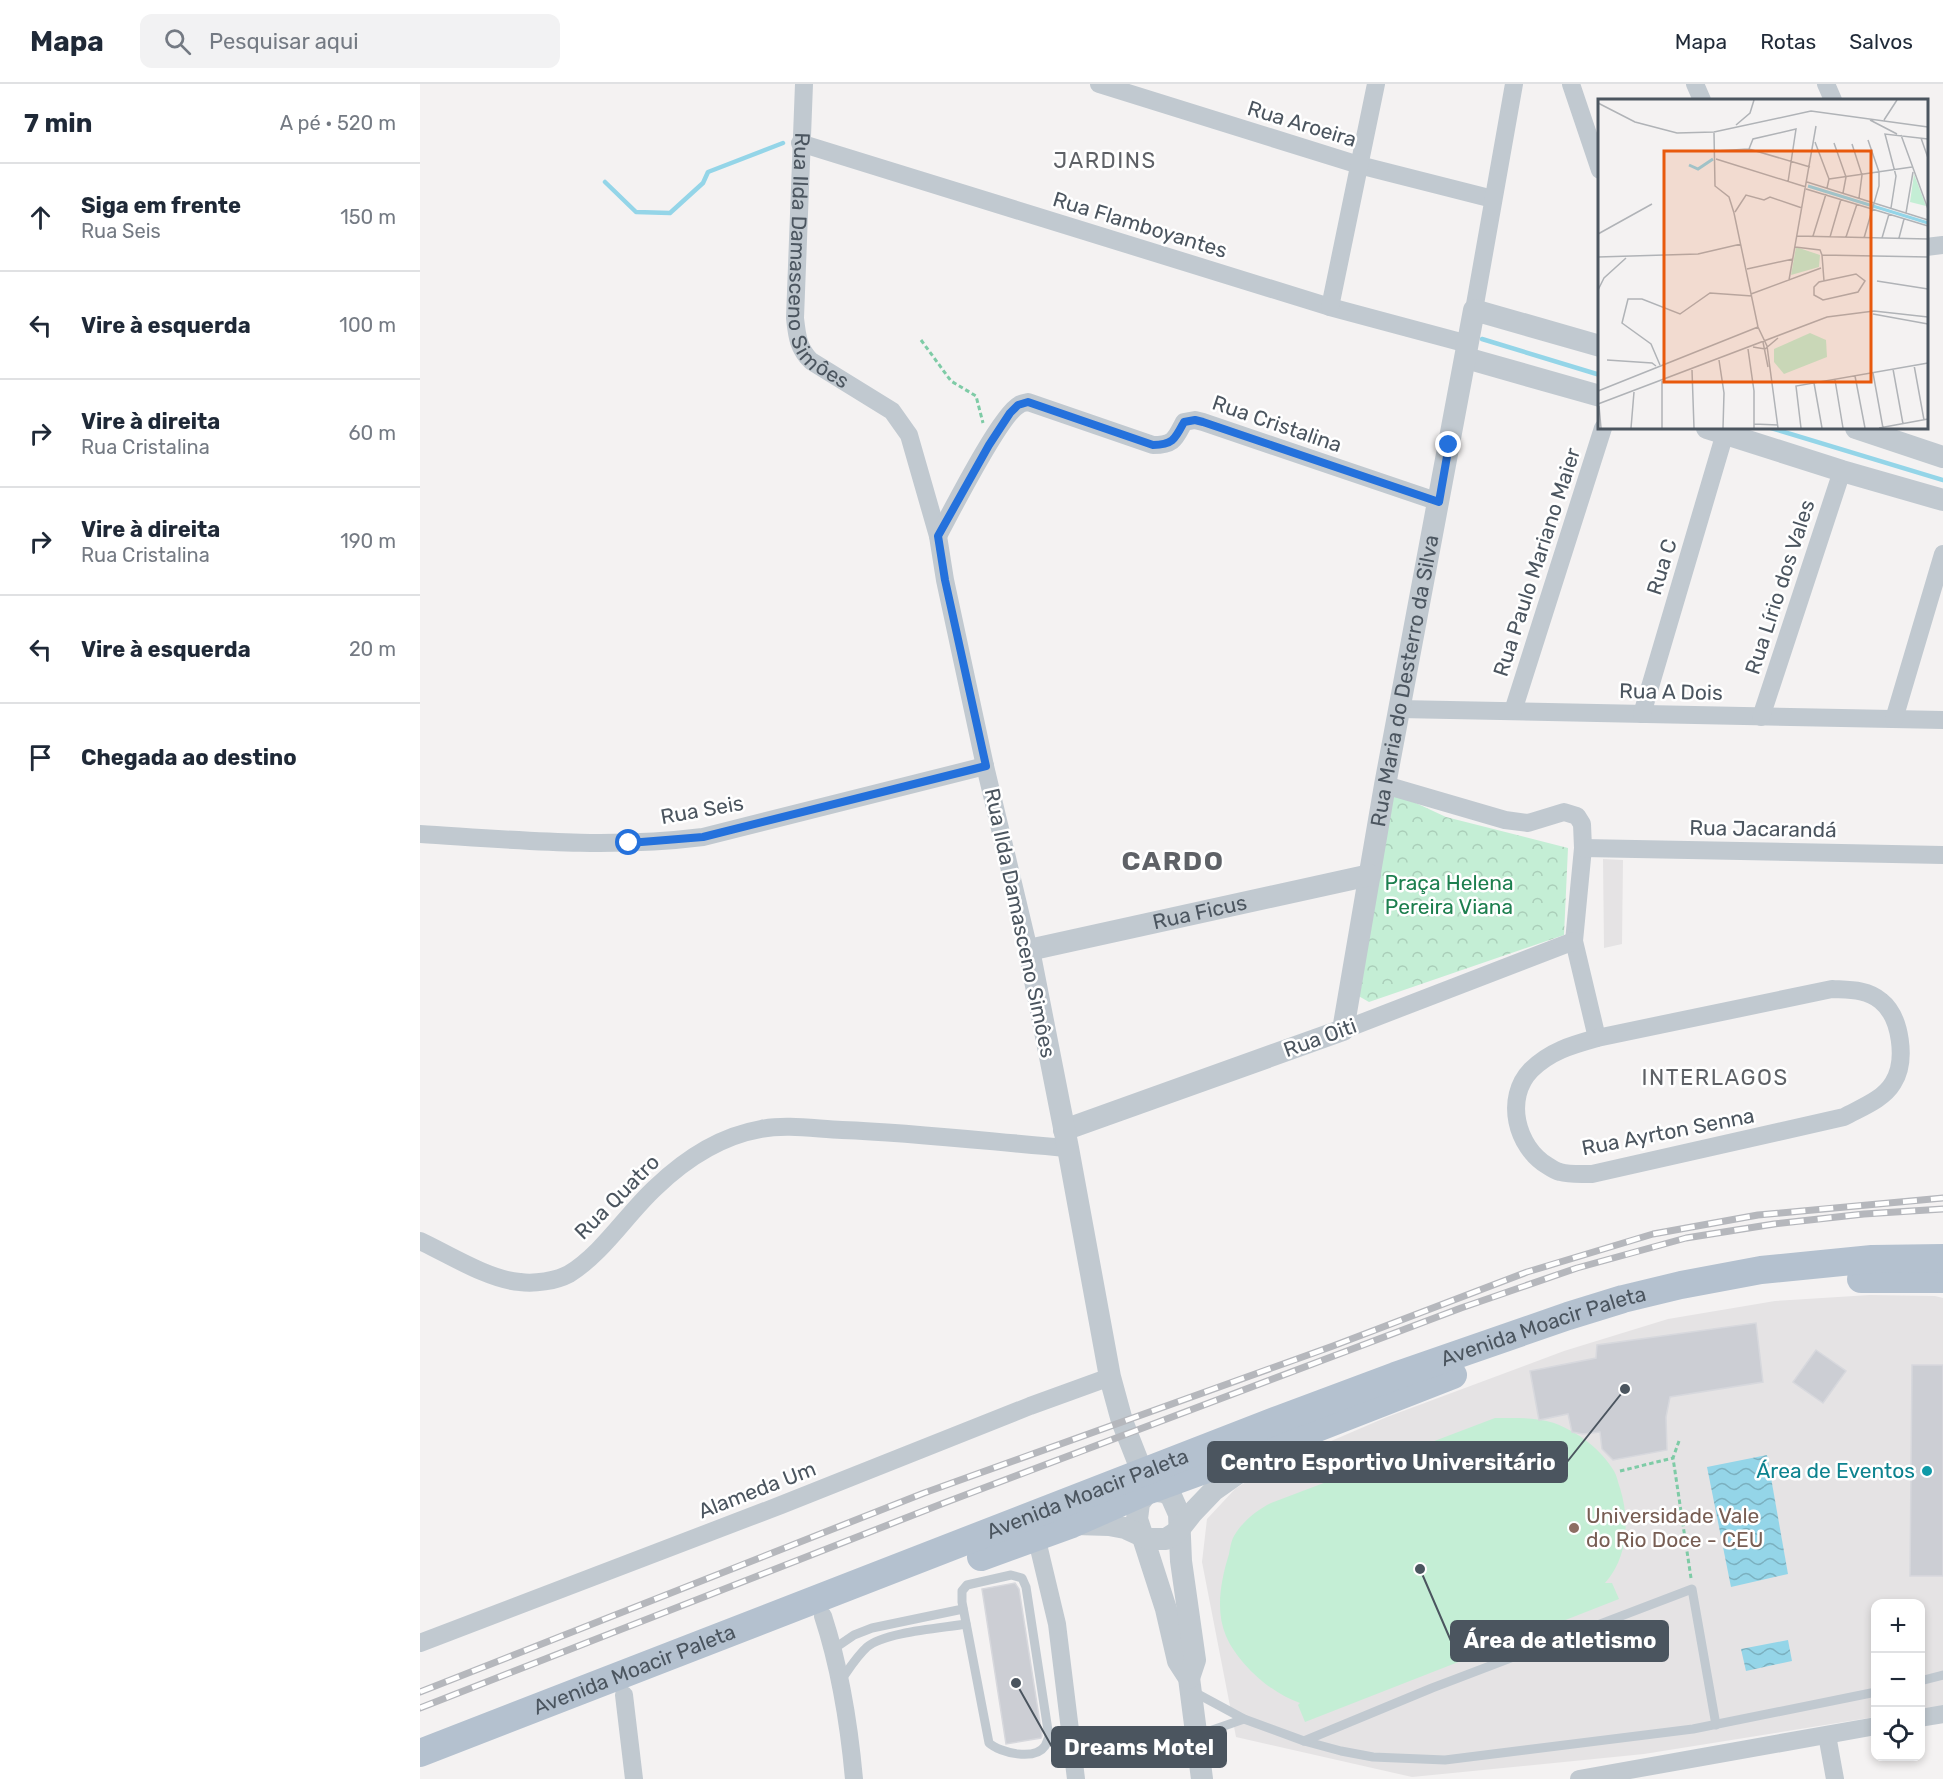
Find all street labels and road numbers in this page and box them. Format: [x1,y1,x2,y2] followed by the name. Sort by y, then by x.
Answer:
[1245,95,1360,152] street label: Rua Aroeira
[783,132,854,393] street label: Rua Ilda Damasceno Simôes
[1050,186,1230,263] street label: Rua Flamboyantes
[1209,390,1345,457] street label: Rua Cristalina
[1488,444,1585,679] street label: Rua Paulo Mariano Maier
[1740,496,1820,677] street label: Rua Lírio dos Vales
[1365,533,1444,829] street label: Rua Maria do Desterro da Silva
[1641,536,1682,598] street label: Rua C
[1619,678,1723,705] street label: Rua A Dois
[980,786,1061,1060] street label: Rua Ilda Damasceno Simôes
[659,790,745,829] street label: Rua Seis
[1689,815,1837,842] street label: Rua Jacarandá
[1150,889,1249,934] street label: Rua Ficus
[1280,1013,1360,1062] street label: Rua Oiti
[1579,1102,1756,1161] street label: Rua Ayrton Senna
[569,1149,664,1244] street label: Rua Quatro
[1437,1281,1648,1371] street label: Avenida Moacir Paleta
[983,1443,1192,1544] street label: Avenida Moacir Paleta
[695,1456,819,1523] street label: Alameda Um
[530,1619,739,1720] street label: Avenida Moacir Paleta

